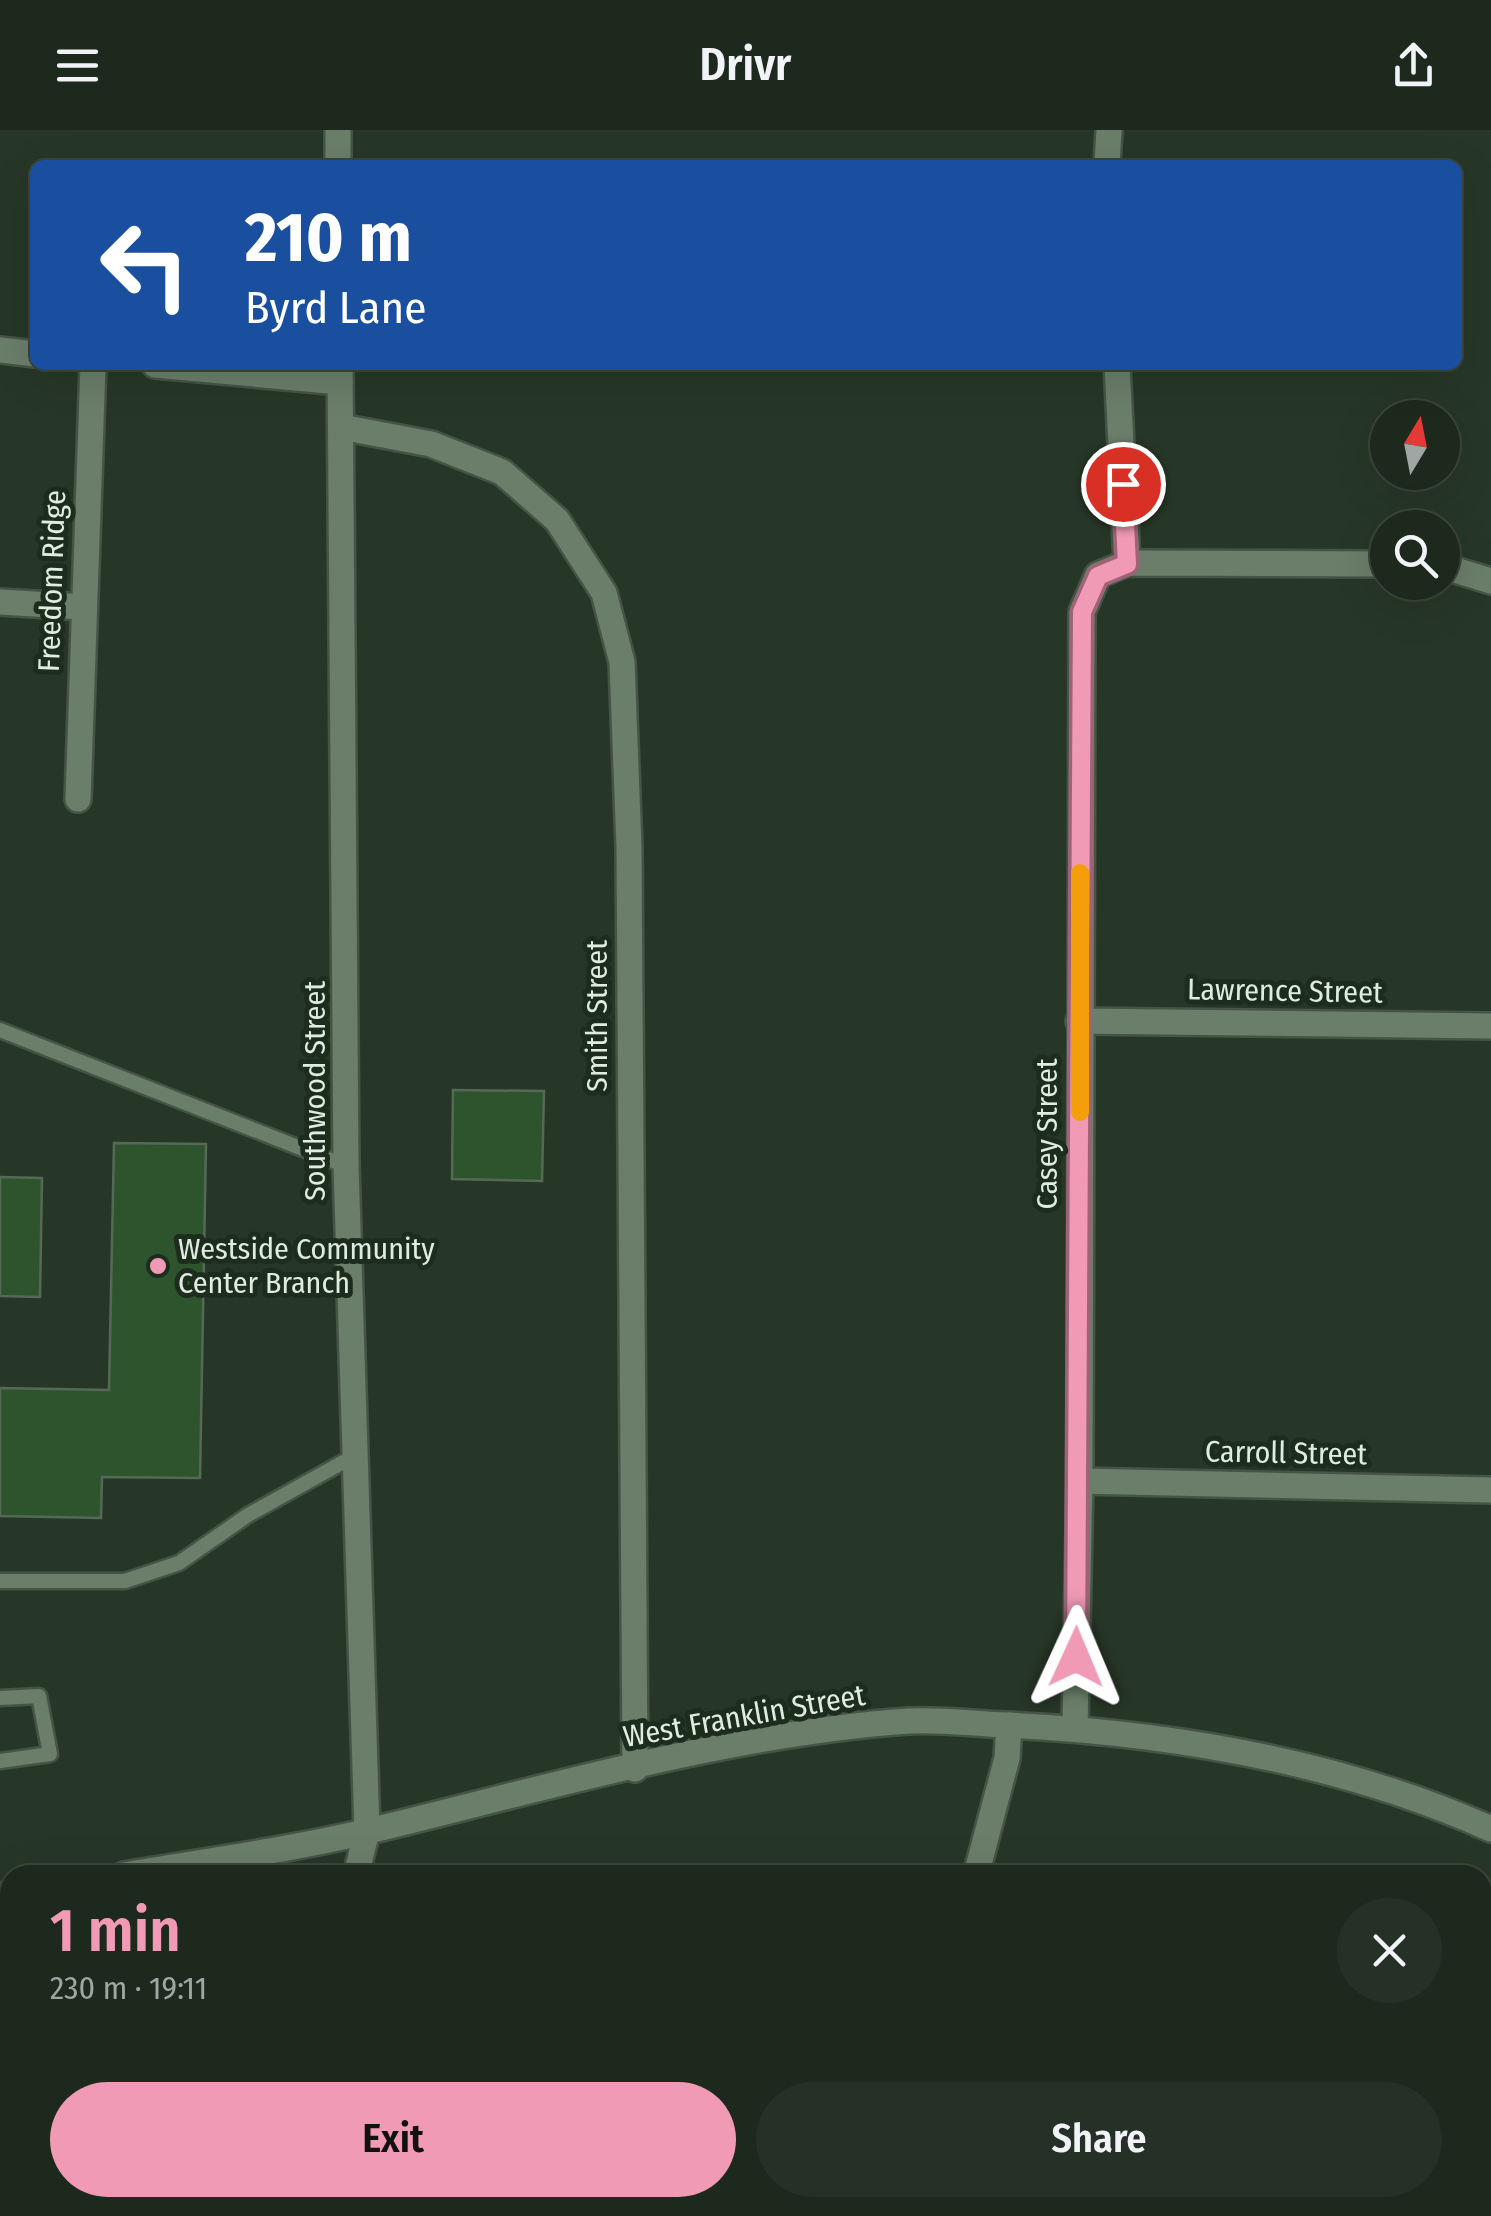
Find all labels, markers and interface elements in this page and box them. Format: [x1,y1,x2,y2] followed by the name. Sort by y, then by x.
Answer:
[50,38,105,93] icon: menu
[700,38,791,92] text: Drivr
[1386,38,1441,93] icon: share
[245,196,412,280] text: 210 m
[80,200,210,330] icon: left
[245,281,426,335] text: Byrd Lane
[1370,400,1460,490] north arrow
[1370,400,1460,600] map controls
[1081,442,1166,527] pin
[1096,457,1151,512] icon: arrive
[31,490,73,672] street label: Freedom Ridge
[1370,510,1460,600] button: search
[579,940,615,1092] street label: Smith Street
[1187,971,1383,1011] street label: Lawrence Street
[297,981,333,1201] street label: Southwood Street
[1029,1058,1065,1210] street label: Casey Street
[178,1231,435,1301] place label: Westside Community Center Branch
[147,1255,169,1277] marker: Westside Community Center Branch
[1205,1434,1368,1472] street label: Carroll Street
[1024,1605,1128,1709] position arrow
[620,1677,868,1755] street label: West Franklin Street
[50,1895,181,1967] text: 1 min
[1337,1898,1442,2003] button: close
[50,1969,207,2007] text: 230 m · 19:11
[50,2082,736,2197] button: Exit
[756,2082,1442,2197] button: Share

